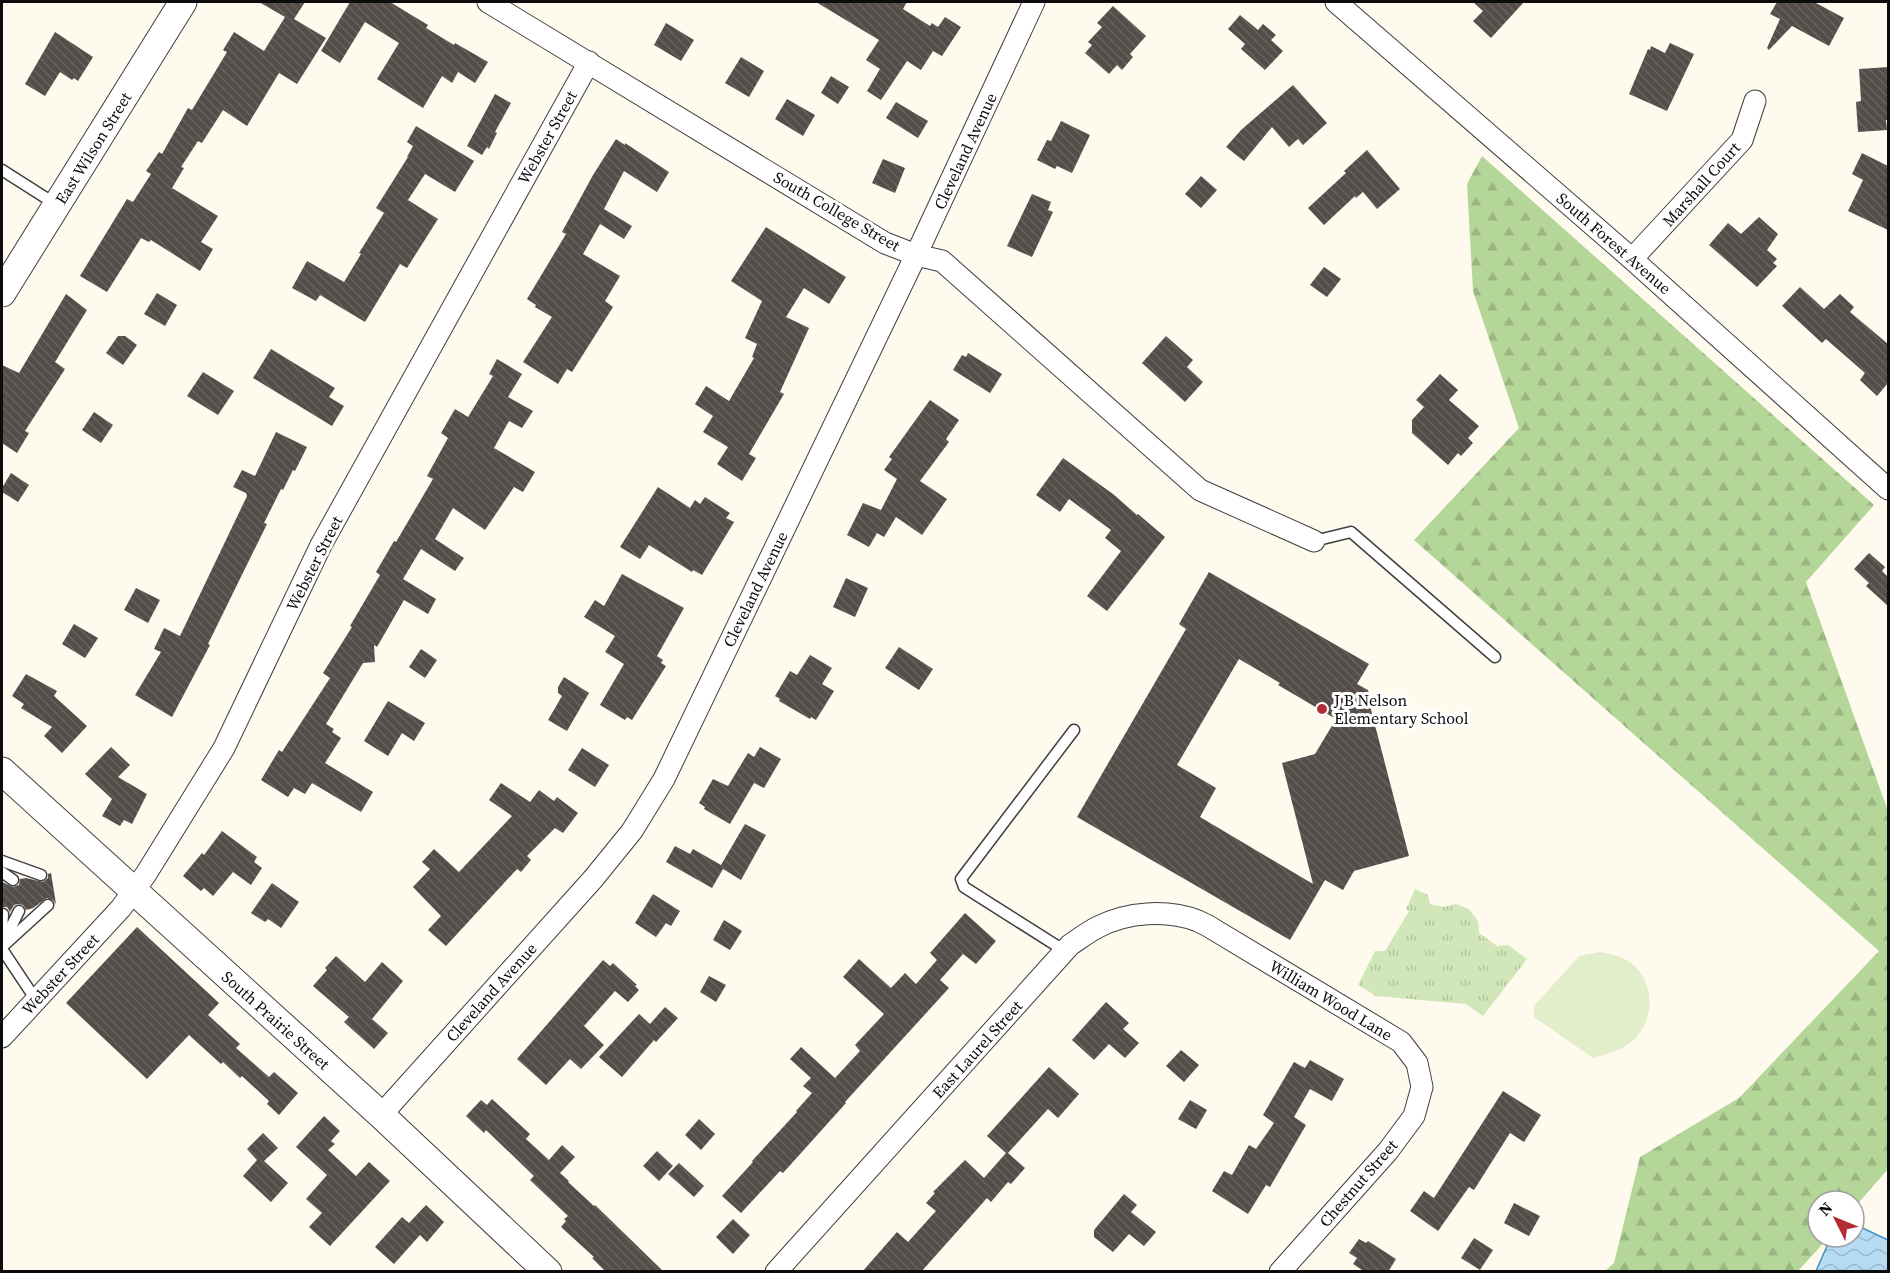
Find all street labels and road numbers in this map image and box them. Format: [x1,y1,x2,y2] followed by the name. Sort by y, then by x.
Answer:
[512,86,582,188] street label: Webster Street
[50,87,137,208] street label: East Wilson Street
[928,89,1002,213] street label: Cleveland Avenue
[1657,136,1745,231] street label: Marshall Court
[770,166,905,257] street label: South College Street
[1552,187,1676,299] street label: South Forest Avenue
[281,511,348,614] street label: Webster Street
[717,527,793,651] street label: Cleveland Avenue
[17,928,104,1019] street label: Webster Street
[441,938,541,1046] street label: Cleveland Avenue
[1265,955,1397,1045] street label: William Wood Lane
[217,966,335,1075] street label: South Prairie Street
[927,995,1028,1103] street label: East Laurel Street
[1314,1134,1403,1231] street label: Chestnut Street

